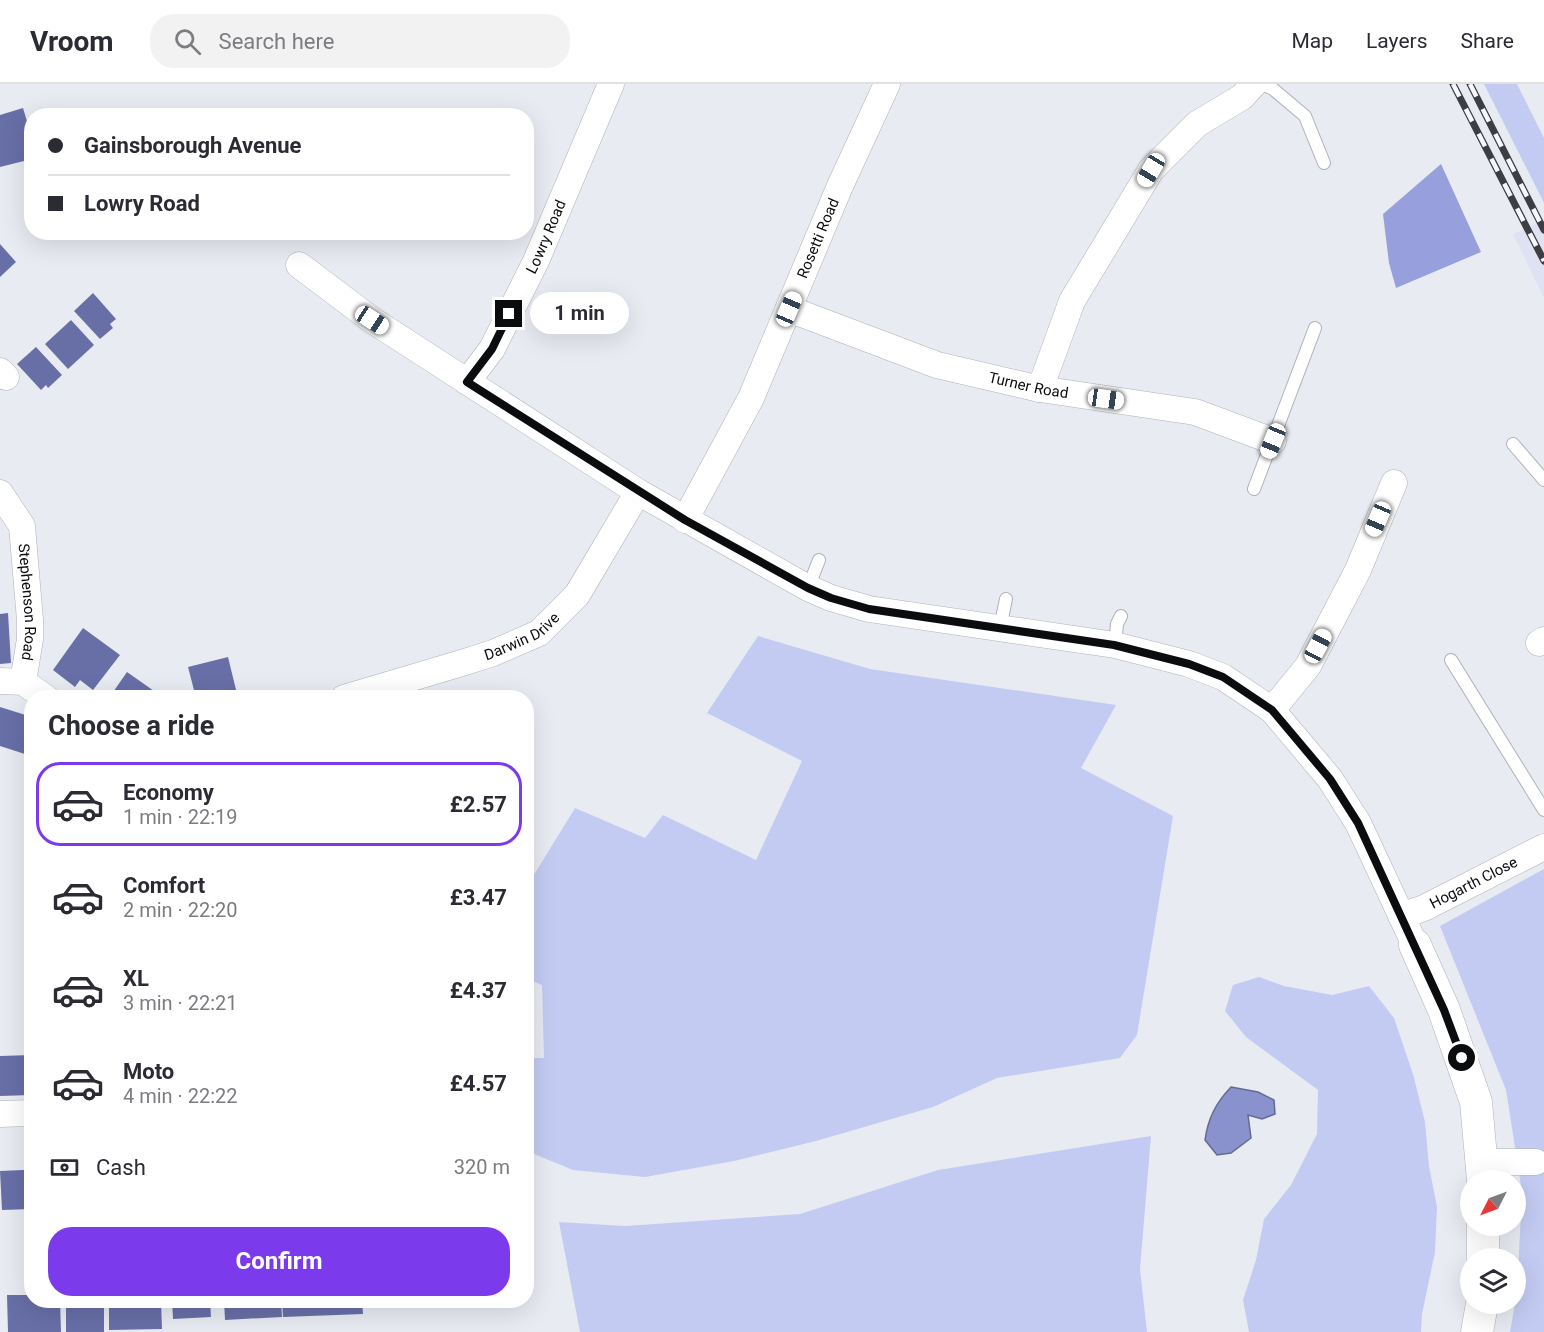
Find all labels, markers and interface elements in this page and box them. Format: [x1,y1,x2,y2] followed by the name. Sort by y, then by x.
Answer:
[150,14,570,68] search box
[30,25,114,58] text: Vroom
[171,25,204,58] icon: search
[219,29,334,54] text: Search here
[1291,29,1333,53] text: Map
[1366,29,1427,53] text: Layers
[1460,29,1514,53] text: Share
[84,133,302,158] text: Gainsborough Avenue
[1134,150,1168,190] car
[84,191,200,216] text: Lowry Road
[793,195,843,281] street label: Rosetti Road
[522,197,570,277] street label: Lowry Road
[774,289,804,329] car
[530,293,629,335] callout: 1 min
[495,300,522,327] route end
[554,301,605,325] text: 1 min
[352,303,392,337] car
[987,368,1070,402] street label: Turner Road
[1087,388,1125,410] car
[1258,421,1288,461] car
[1363,499,1393,539] car
[15,543,39,662] street label: Stephenson Road
[482,609,563,664] street label: Darwin Drive
[1302,626,1334,666] car
[48,710,214,742] text: Choose a ride
[51,777,105,831] icon: car
[123,780,214,805] text: Economy
[450,792,507,817] text: £2.57
[123,805,238,829] text: 1 min · 22:19
[1427,853,1520,913] street label: Hogarth Close
[51,870,105,924] icon: car
[123,873,205,898] text: Comfort
[450,885,507,910] text: £3.47
[123,898,238,922] text: 2 min · 22:20
[51,963,105,1017] icon: car
[123,966,149,991] text: XL
[450,978,507,1003] text: £4.37
[123,991,238,1015] text: 3 min · 22:21
[1448,1044,1475,1071] route start
[51,1056,105,1110] icon: car
[123,1059,174,1084] text: Moto
[450,1071,507,1096] text: £4.57
[123,1084,238,1108] text: 4 min · 22:22
[48,1151,81,1184] icon: cash
[96,1155,146,1180] text: Cash
[454,1155,510,1179] text: 320 m
[1460,1170,1526,1236] north arrow
[1460,1170,1526,1314] map controls
[48,1227,510,1296] button: Confirm
[1460,1248,1526,1314] button: layers

